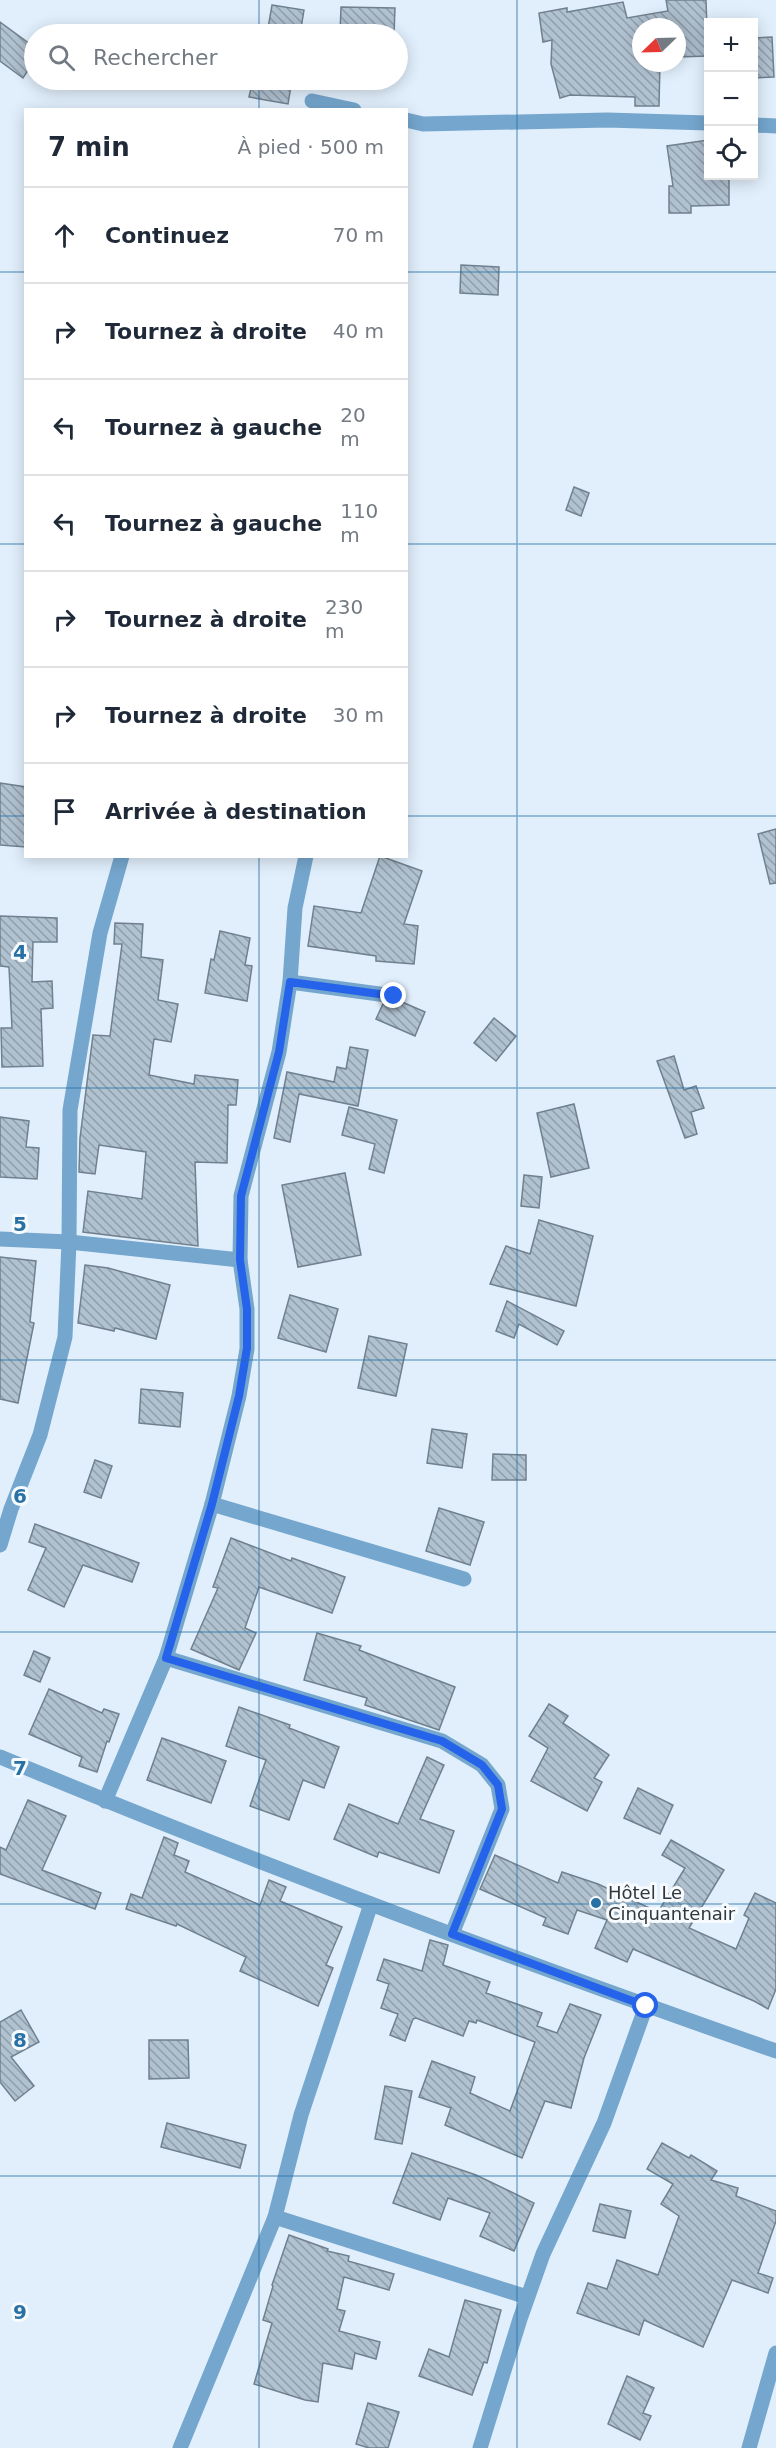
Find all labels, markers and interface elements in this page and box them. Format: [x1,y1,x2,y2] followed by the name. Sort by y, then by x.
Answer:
[632,18,686,72] north arrow
[704,18,758,180] map controls
[704,18,758,72] button: +
[24,24,408,90] search box
[45,41,78,74] icon: search
[93,45,218,70] text: Rechercher
[704,72,758,126] button: −
[704,126,758,180] button: locate
[48,132,130,162] text: 7 min
[238,135,384,159] text: À pied · 500 m
[48,219,81,252] icon: ahead
[105,223,229,248] text: Continuez
[333,223,384,247] text: 70 m
[48,315,81,348] icon: right
[105,319,307,344] text: Tournez à droite
[333,319,384,343] text: 40 m
[340,403,366,451] text: 20 m
[48,411,81,444] icon: left
[105,415,322,440] text: Tournez à gauche
[340,499,378,547] text: 110 m
[48,507,81,540] icon: left
[105,511,322,536] text: Tournez à gauche
[325,595,363,643] text: 230 m
[48,603,81,636] icon: right
[105,607,307,632] text: Tournez à droite
[48,699,81,732] icon: right
[105,703,307,728] text: Tournez à droite
[333,703,384,727] text: 30 m
[48,795,81,828] icon: arrive
[105,799,367,824] text: Arrivée à destination
[13,940,27,964] text: 4
[380,982,406,1008] route end
[13,1212,27,1236] text: 5
[13,1484,27,1508] text: 6
[13,1756,27,1780] text: 7
[608,1882,736,1924] place label: Hôtel Le Cinquantenair
[589,1896,603,1910] marker: Hôtel Le Cinquantenair
[632,1992,658,2018] route start
[13,2028,27,2052] text: 8
[13,2300,27,2324] text: 9

